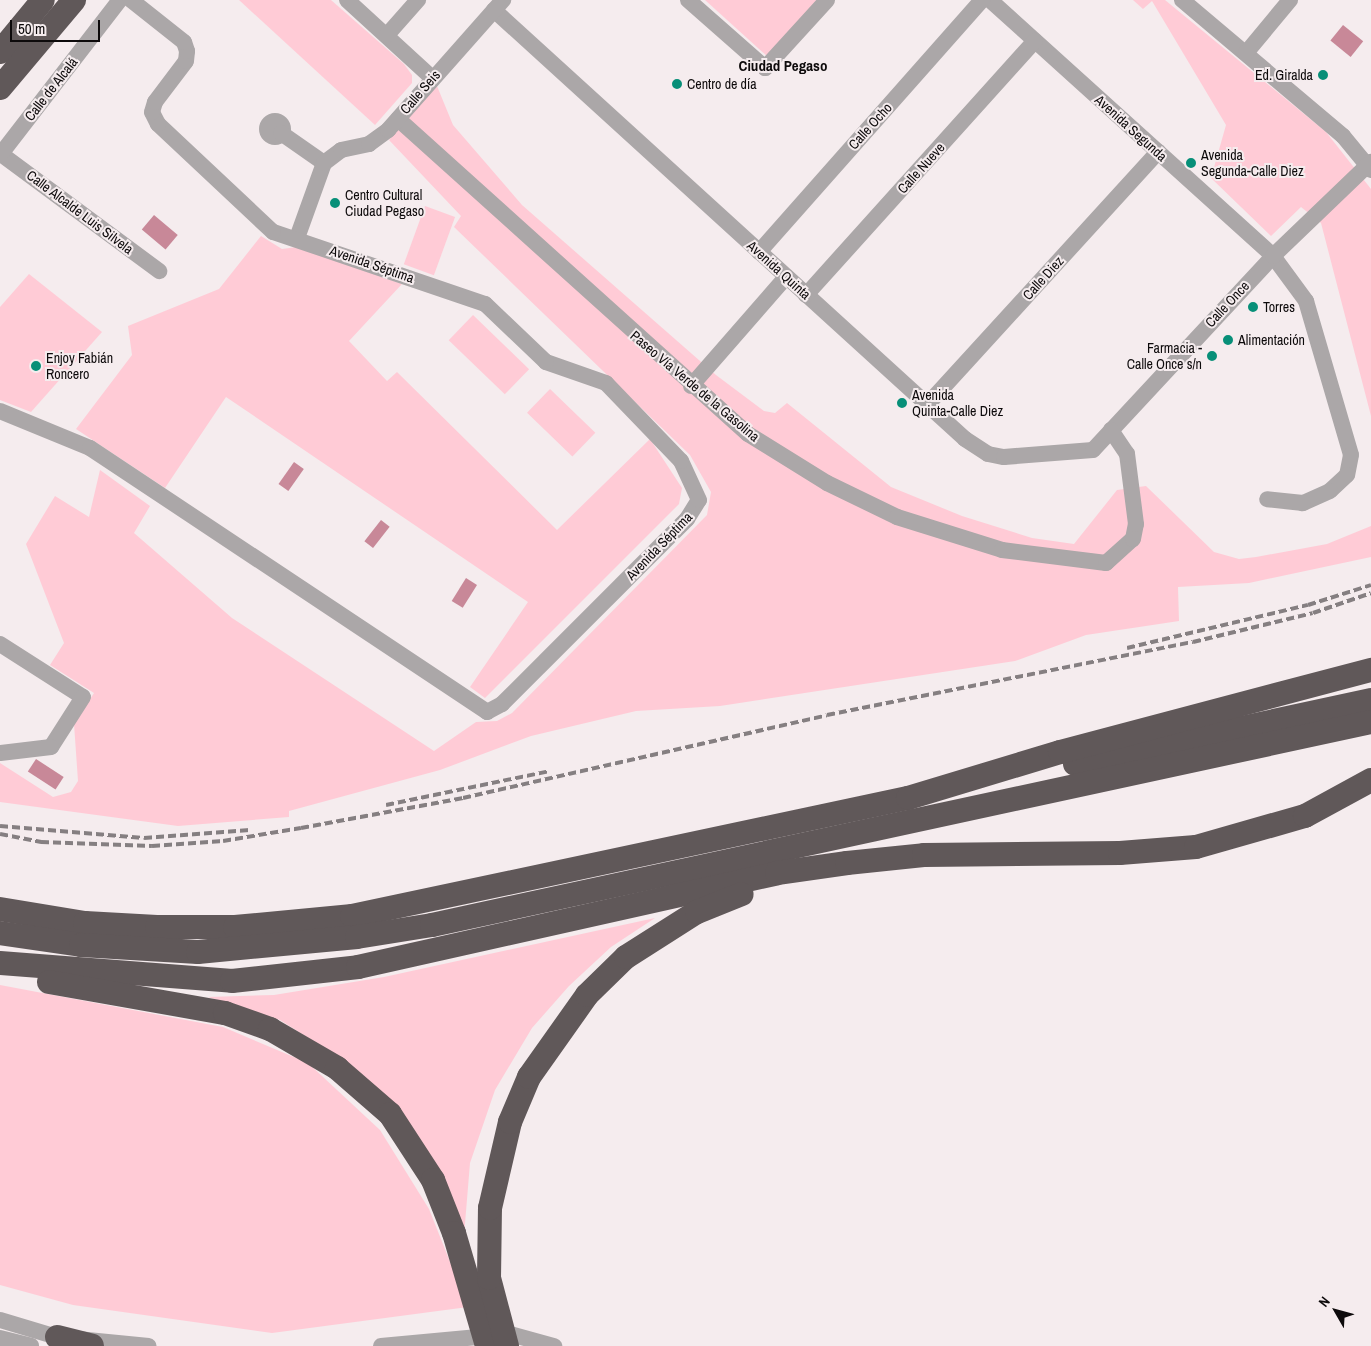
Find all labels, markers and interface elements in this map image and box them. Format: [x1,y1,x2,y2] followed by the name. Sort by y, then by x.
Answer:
[12,10,102,42] scale bar
[18,18,45,39] text: 50 m
[21,54,81,124] street label: Calle de Alcalá
[739,57,827,75] district label: Ciudad Pegaso
[396,67,444,117] street label: Calle Seis
[1255,67,1313,83] place label: Ed. Giralda
[1317,69,1329,81] marker: Ed. Giralda
[687,76,757,92] place label: Centro de día
[671,78,683,90] marker: Centro de día
[1092,91,1170,165] street label: Avenida Segunda
[845,99,895,153] street label: Calle Ocho
[894,139,948,197] street label: Calle Nueve
[1201,147,1304,180] place label: Avenida Segunda-Calle Diez
[1185,157,1197,169] marker: Avenida Segunda-Calle Diez
[23,166,137,258] street label: Calle Alcalde Luis Silvela
[345,187,424,220] place label: Centro Cultural Ciudad Pegaso
[329,197,341,209] marker: Centro Cultural Ciudad Pegaso
[744,237,814,303] street label: Avenida Quinta
[328,242,416,286] street label: Avenida Séptima
[1019,253,1067,303] street label: Calle Diez
[1201,278,1253,330] street label: Calle Once
[1263,299,1295,315] place label: Torres
[1247,301,1259,313] marker: Torres
[627,327,763,445] street label: Paseo Vía Verde de la Gasolina
[1238,332,1305,348] place label: Alimentación
[1222,334,1234,346] marker: Alimentación
[1127,340,1202,372] place label: Farmacia - Calle Once s/n
[46,350,113,382] place label: Enjoy Fabián Roncero
[1206,350,1218,362] marker: Farmacia - Calle Once s/n
[30,360,42,372] marker: Enjoy Fabián Roncero
[912,387,1003,420] place label: Avenida Quinta-Calle Diez
[896,397,908,409] marker: Avenida Quinta-Calle Diez
[622,509,696,583] street label: Avenida Séptima
[1311,1286,1361,1336] north arrow
[1315,1293,1334,1311] text: N

